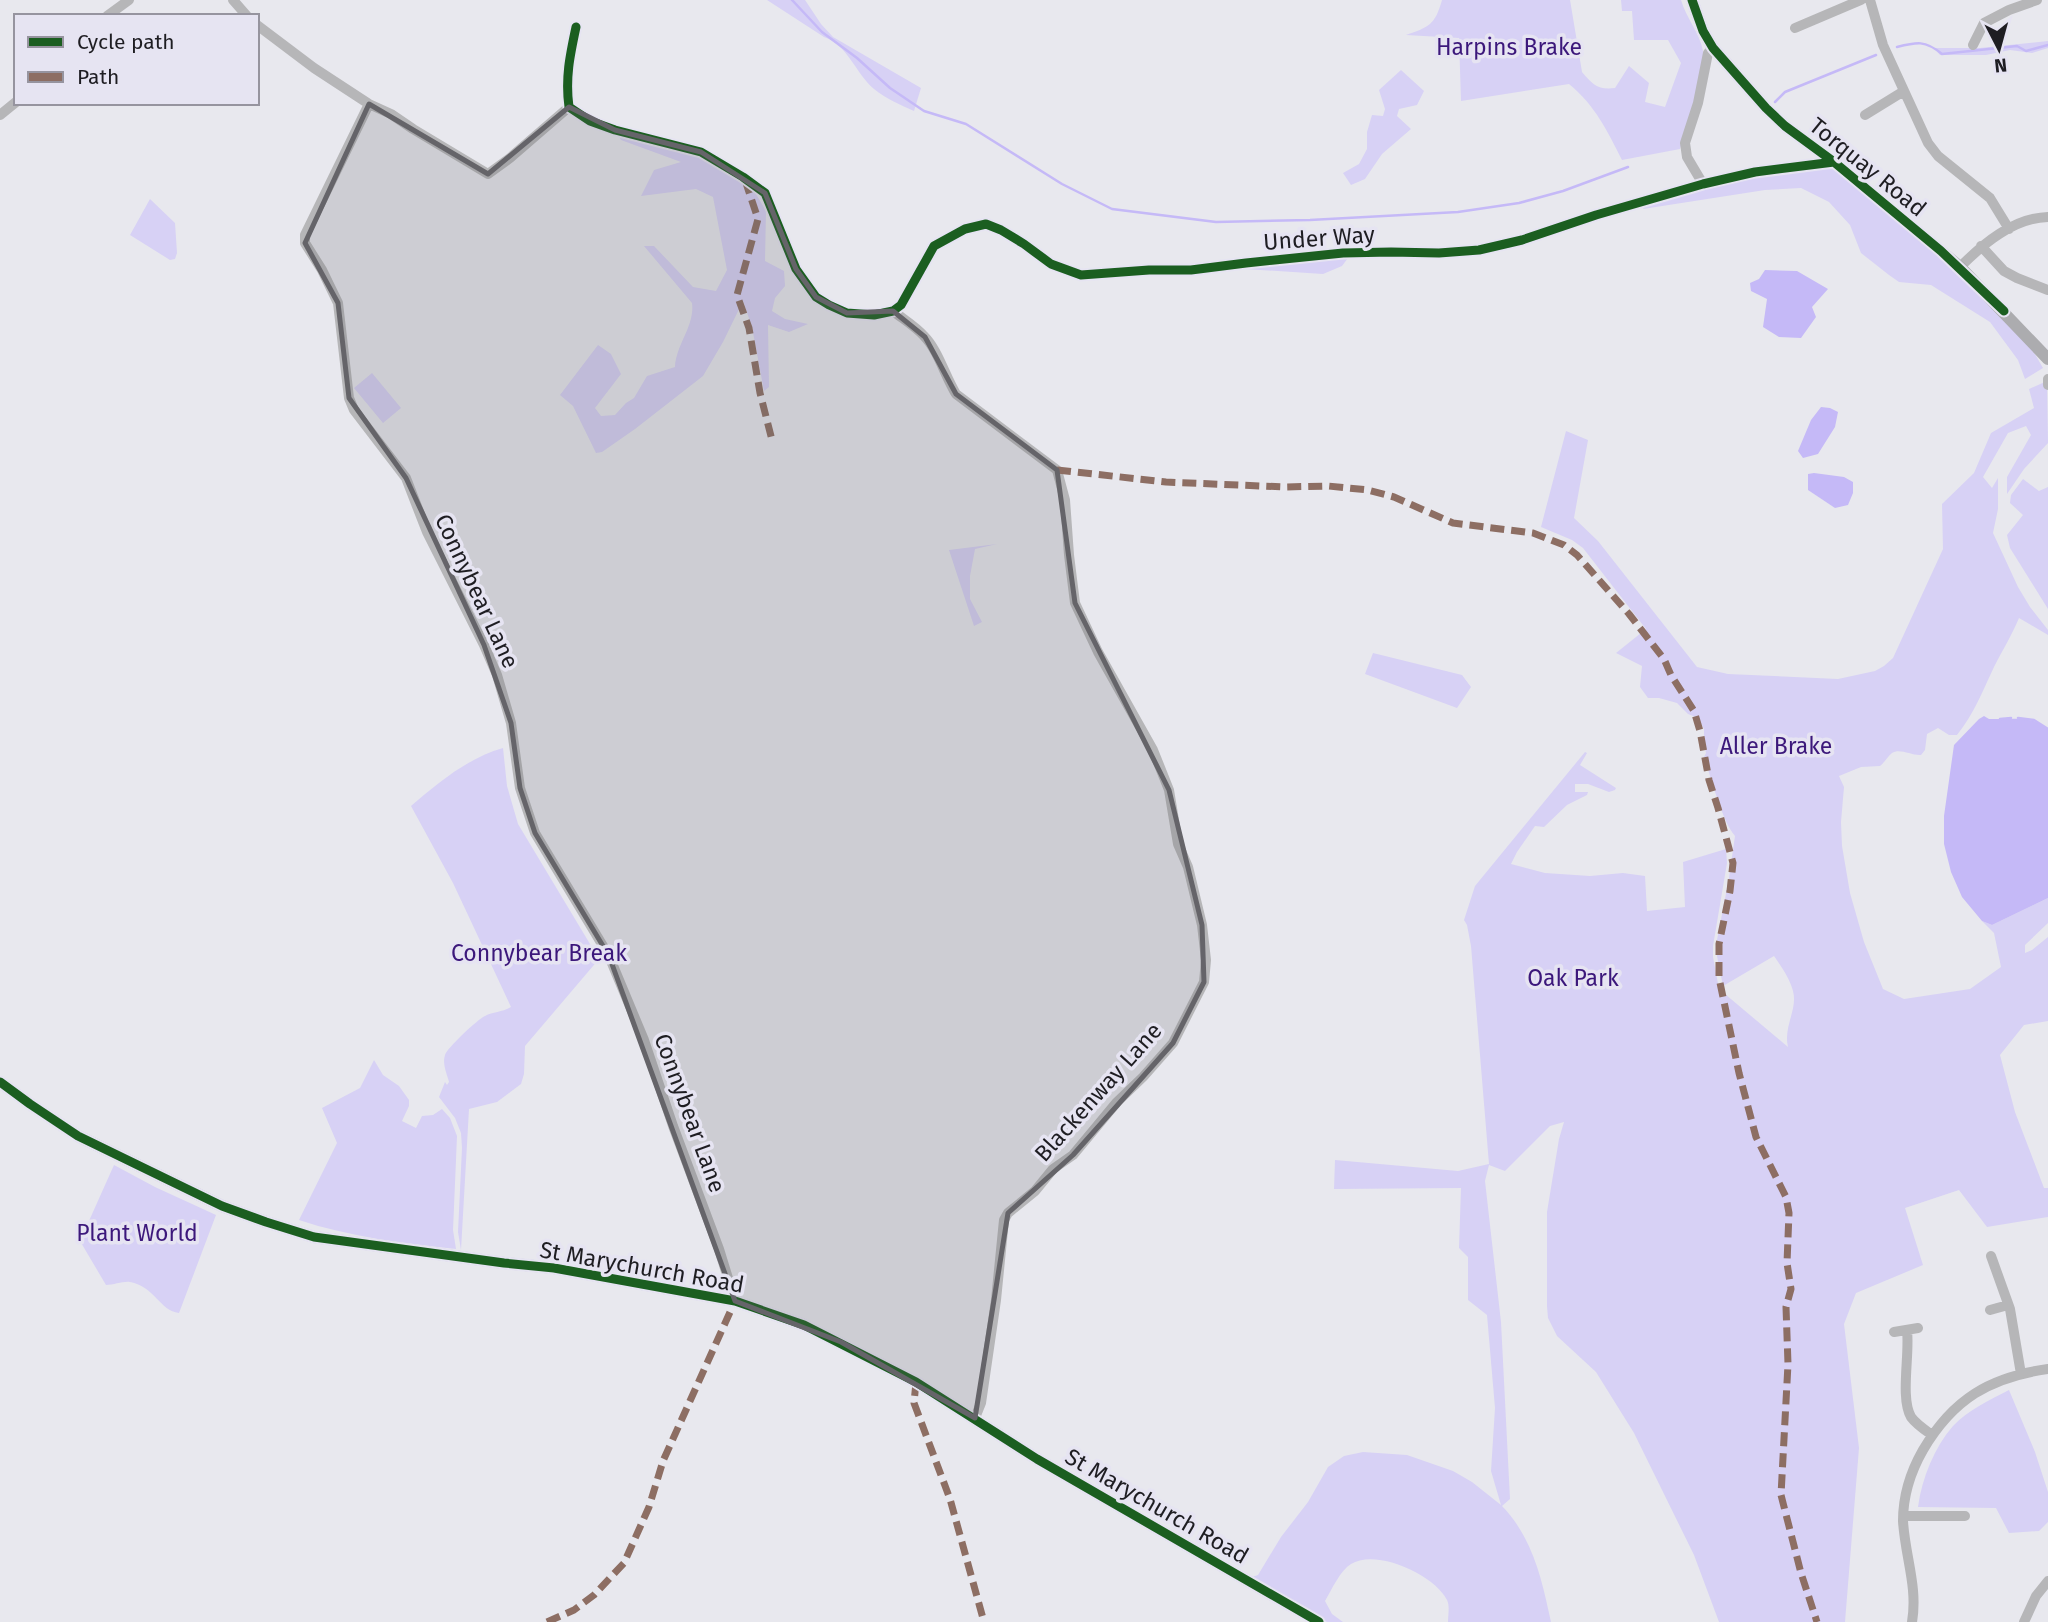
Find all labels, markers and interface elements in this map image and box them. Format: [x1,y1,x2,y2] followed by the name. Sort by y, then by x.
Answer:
[14,14,259,105] legend
[1964,14,2034,84] north arrow
[77,29,175,55] text: Cycle path
[1436,33,1582,61] park label: Harpins Brake
[1993,53,2008,78] text: N
[77,64,119,90] text: Path
[1804,111,1932,223] street label: Torquay Road
[1262,220,1376,256] street label: Under Way
[429,509,525,673] street label: Connybear Lane
[1720,732,1832,760] park label: Aller Brake
[451,939,627,967] park label: Connybear Break
[1527,964,1619,992] park label: Oak Park
[1028,1017,1168,1167] street label: Blackenway Lane
[648,1030,732,1196] street label: Connybear Lane
[76,1219,198,1247] park label: Plant World
[538,1235,746,1299] street label: St Marychurch Road
[1060,1442,1254,1570] street label: St Marychurch Road

